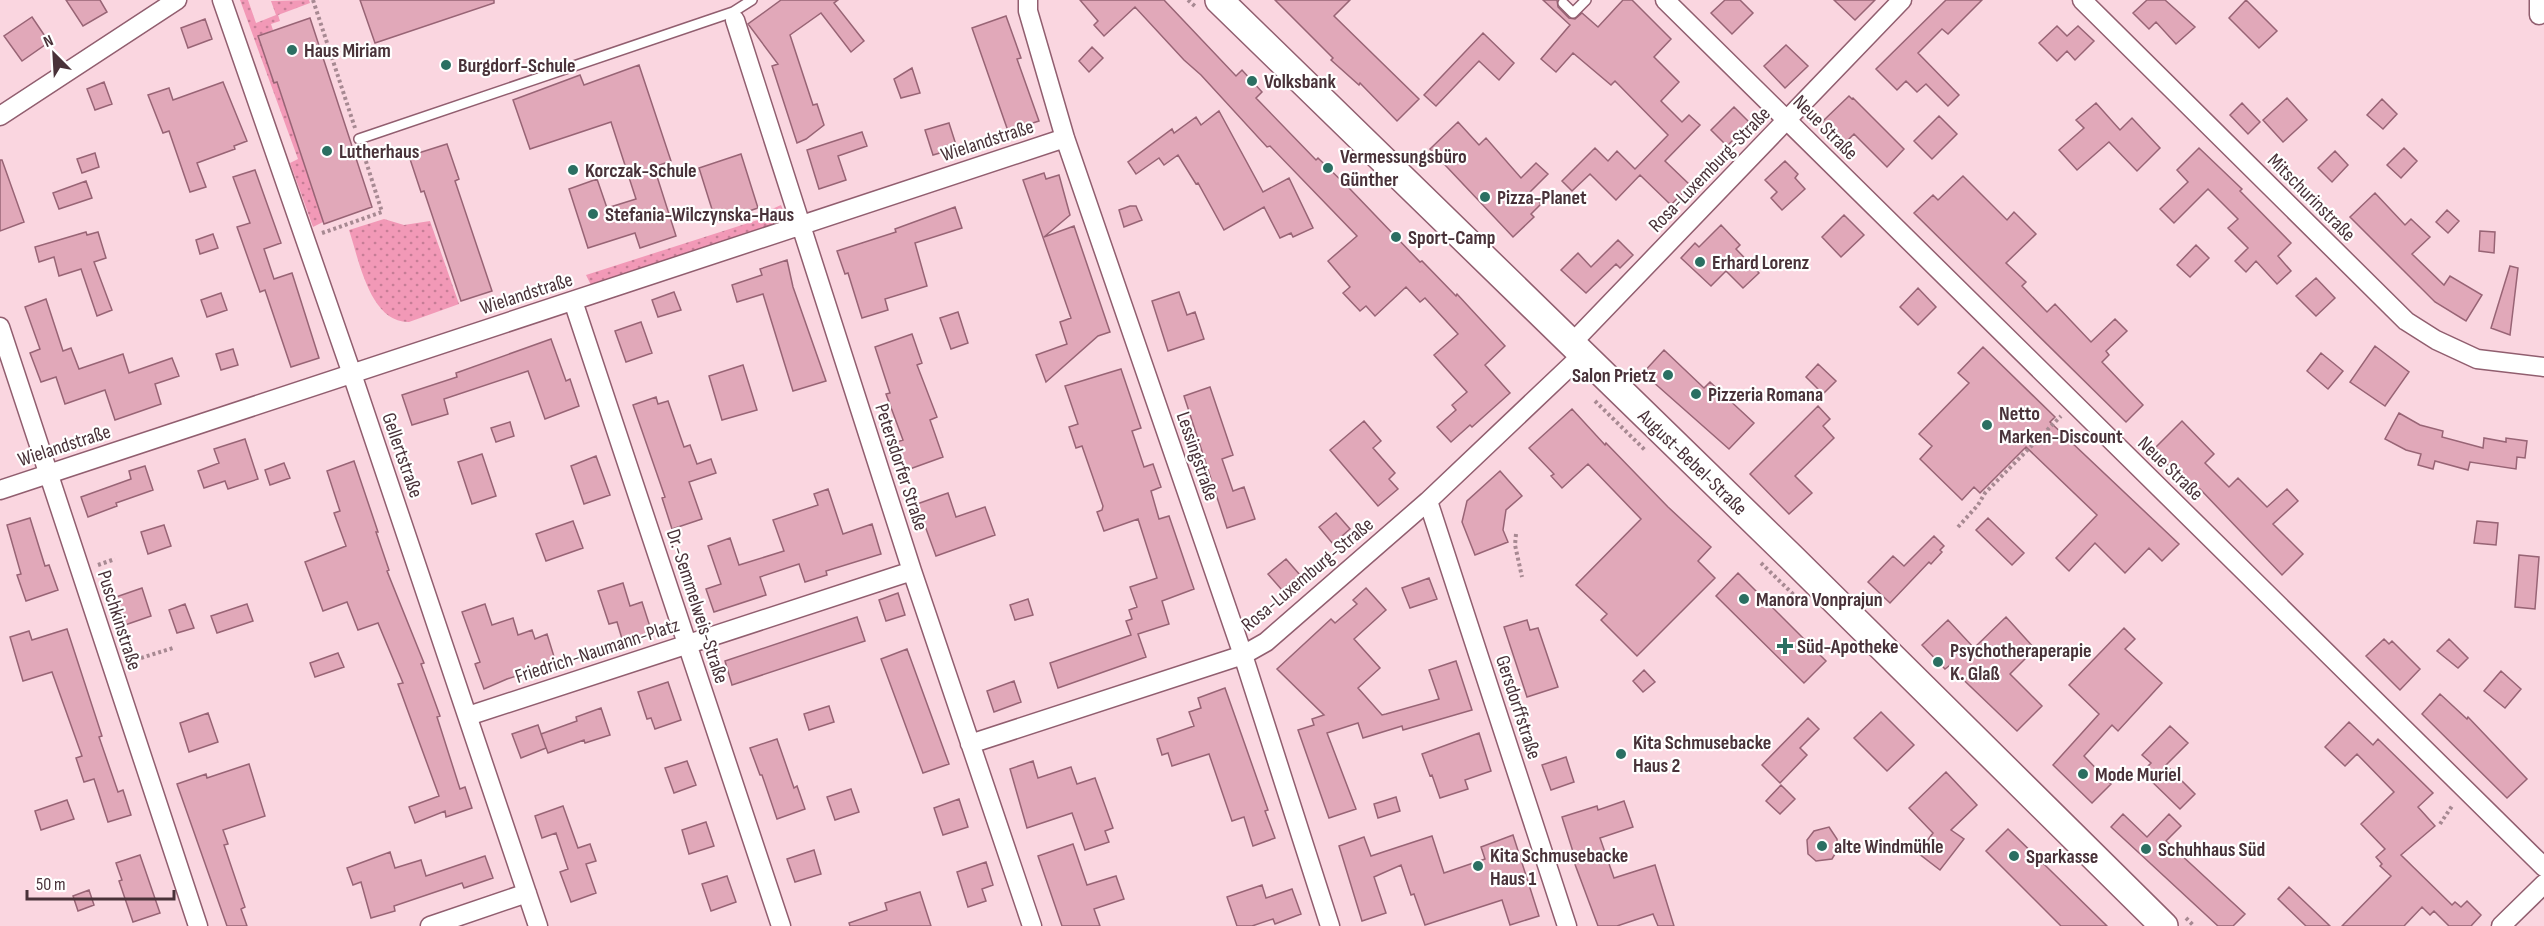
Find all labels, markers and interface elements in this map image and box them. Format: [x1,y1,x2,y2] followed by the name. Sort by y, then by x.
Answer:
[24,24,84,84] north arrow
[41,31,56,52] text: N
[304,39,391,63] place label: Haus Miriam
[285,43,299,57] marker: Haus Miriam
[458,54,576,78] place label: Burgdorf-Schule
[439,58,453,72] marker: Burgdorf-Schule
[1264,70,1336,94] place label: Volksbank
[1245,74,1259,88] marker: Volksbank
[1788,90,1863,165] street label: Neue Straße
[1644,102,1776,237] street label: Rosa-Luxemburg-Straße
[938,115,1037,167] street label: Wielandstraße
[339,140,420,164] place label: Lutherhaus
[320,144,334,158] marker: Lutherhaus
[1340,145,1467,192] place label: Vermessungsbüro Günther
[2262,149,2360,247] street label: Mitschurinstraße
[585,159,697,183] place label: Korczak-Schule
[1321,161,1335,175] marker: Vermessungsbüro Günther
[566,163,580,177] marker: Korczak-Schule
[1497,186,1587,210] place label: Pizza-Planet
[1478,190,1492,204] marker: Pizza-Planet
[605,203,795,227] place label: Stefania-Wilczynska-Haus
[586,207,600,221] marker: Stefania-Wilczynska-Haus
[1408,226,1495,250] place label: Sport-Camp
[1389,230,1403,244] marker: Sport-Camp
[1712,251,1810,275] place label: Erhard Lorenz
[1693,255,1707,269] marker: Erhard Lorenz
[477,268,576,320] street label: Wielandstraße
[1572,364,1656,388] place label: Salon Prietz
[1661,368,1675,382] marker: Salon Prietz
[1708,383,1823,407] place label: Pizzeria Romana
[1689,387,1703,401] marker: Pizzeria Romana
[869,401,933,534] street label: Petersdorfer Straße
[1999,402,2123,449] place label: Netto Marken-Discount
[1632,404,1752,521] street label: August-Bebel-Straße
[1171,409,1223,504] street label: Lessingstraße
[376,410,428,501] street label: Gellertstraße
[1980,418,1994,432] marker: Netto Marken-Discount
[15,420,114,472] street label: Wielandstraße
[2132,432,2208,506] street label: Neue Straße
[1237,513,1379,637] street label: Rosa-Luxemburg-Straße
[661,526,733,687] street label: Dr.-Semmelweis-Straße
[92,567,146,673] street label: Puschkinstraße
[1756,588,1883,612] place label: Manora Vonprajun
[1737,592,1751,606] marker: Manora Vonprajun
[512,613,682,689] street label: Friedrich-Naumann-Platz
[1797,635,1899,659] place label: Süd-Apotheke
[1778,639,1792,653] marker: Süd-Apotheke
[1950,639,2092,686] place label: Psychotheraperapie K. Glaß
[1490,652,1546,762] street label: Gersdorffstraße
[1931,655,1945,669] marker: Psychotheraperapie K. Glaß
[1633,731,1771,778] place label: Kita Schmusebacke Haus 2
[1614,747,1628,761] marker: Kita Schmusebacke Haus 2
[2095,763,2181,787] place label: Mode Muriel
[2076,767,2090,781] marker: Mode Muriel
[1834,835,1944,859] place label: alte Windmühle
[2158,838,2265,862] place label: Schuhhaus Süd
[1815,839,1829,853] marker: alte Windmühle
[2139,842,2153,856] marker: Schuhhaus Süd
[1490,844,1628,891] place label: Kita Schmusebacke Haus 1
[2026,845,2098,869] place label: Sparkasse
[2007,849,2021,863] marker: Sparkasse
[1471,859,1485,873] marker: Kita Schmusebacke Haus 1
[27,863,174,901] scale bar
[36,874,66,895] text: 50 m

